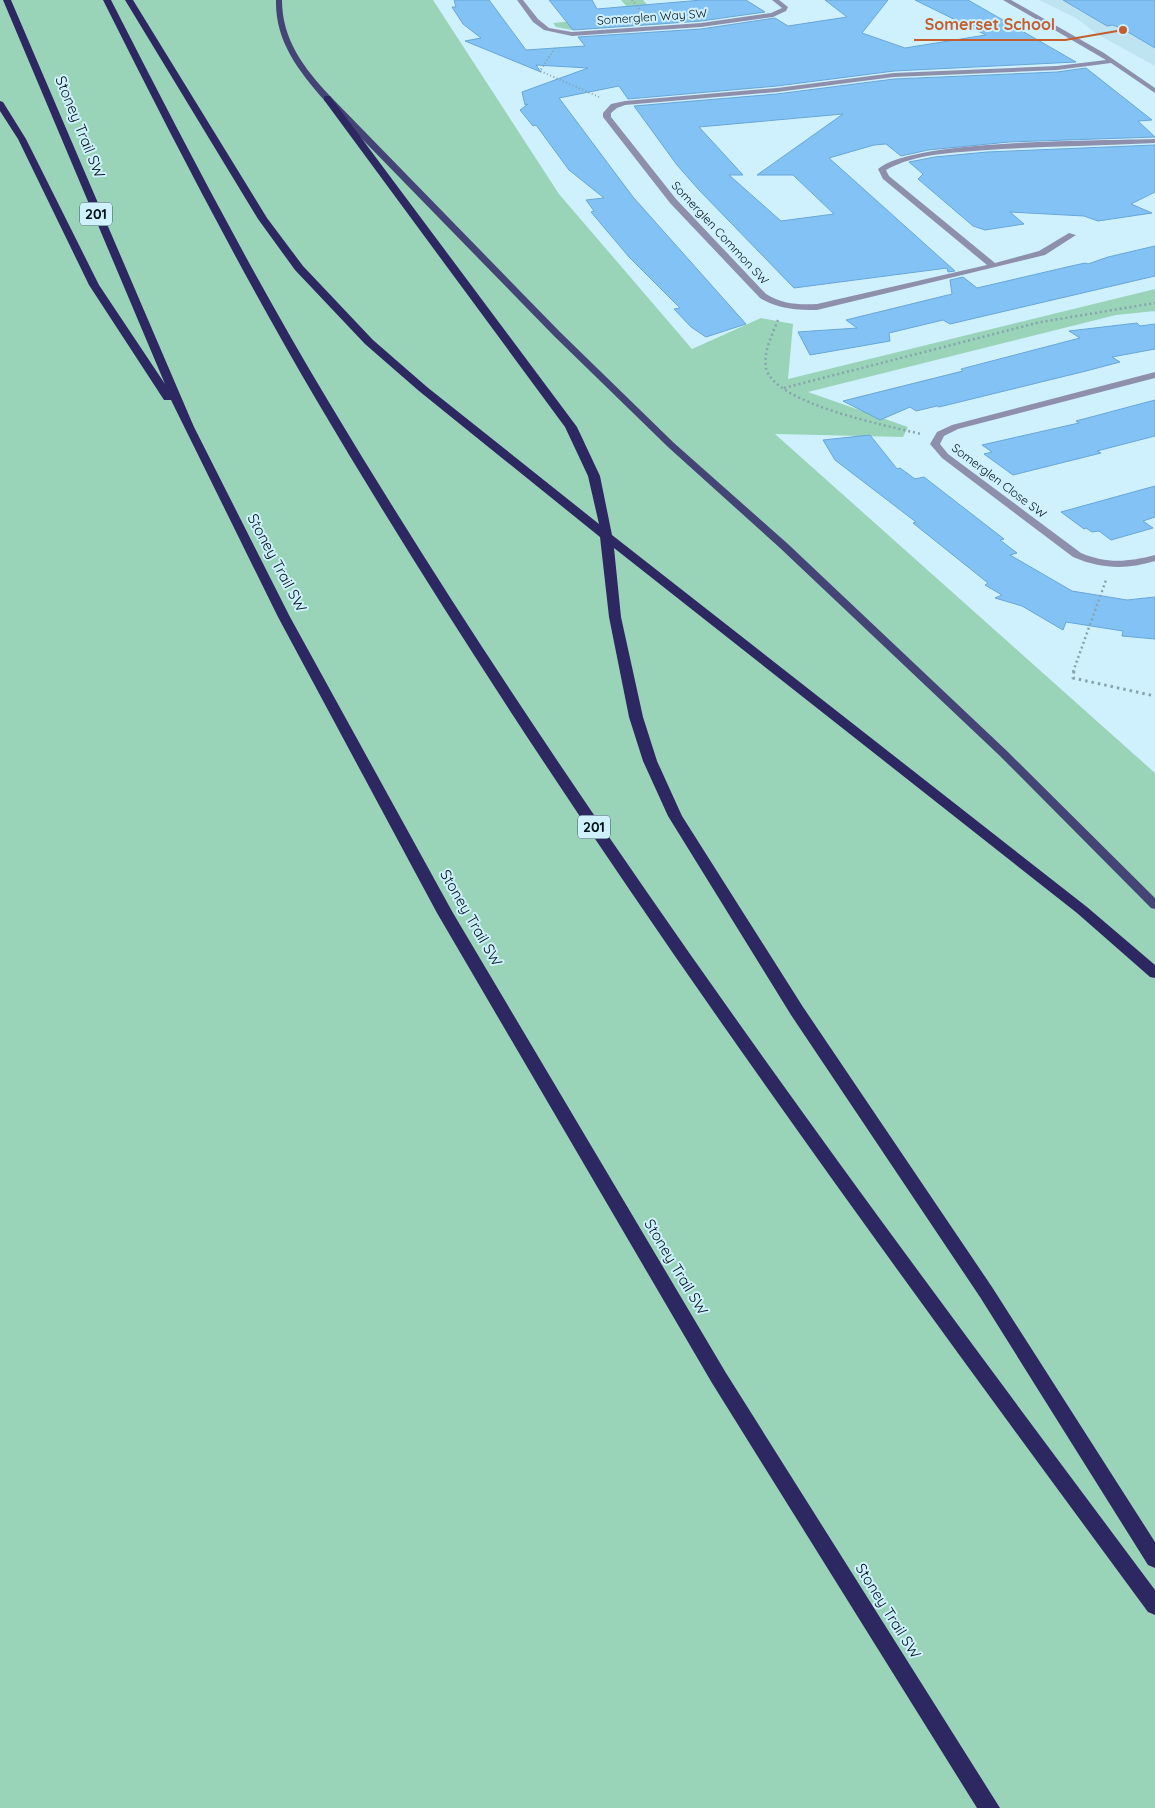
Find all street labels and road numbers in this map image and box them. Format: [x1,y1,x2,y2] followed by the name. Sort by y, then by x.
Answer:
[596,5,708,28] street label: Somerglen Way SW
[51,73,110,181] street label: Stoney Trail SW
[668,178,773,288] street label: Somerglen Common SW
[80,202,112,225] road number: 201
[949,440,1050,521] street label: Somerglen Close SW
[244,510,312,616] street label: Stoney Trail SW
[578,816,610,839] road number: 201
[436,866,507,970] street label: Stoney Trail SW
[640,1215,713,1319] street label: Stoney Trail SW
[852,1560,926,1662] street label: Stoney Trail SW

